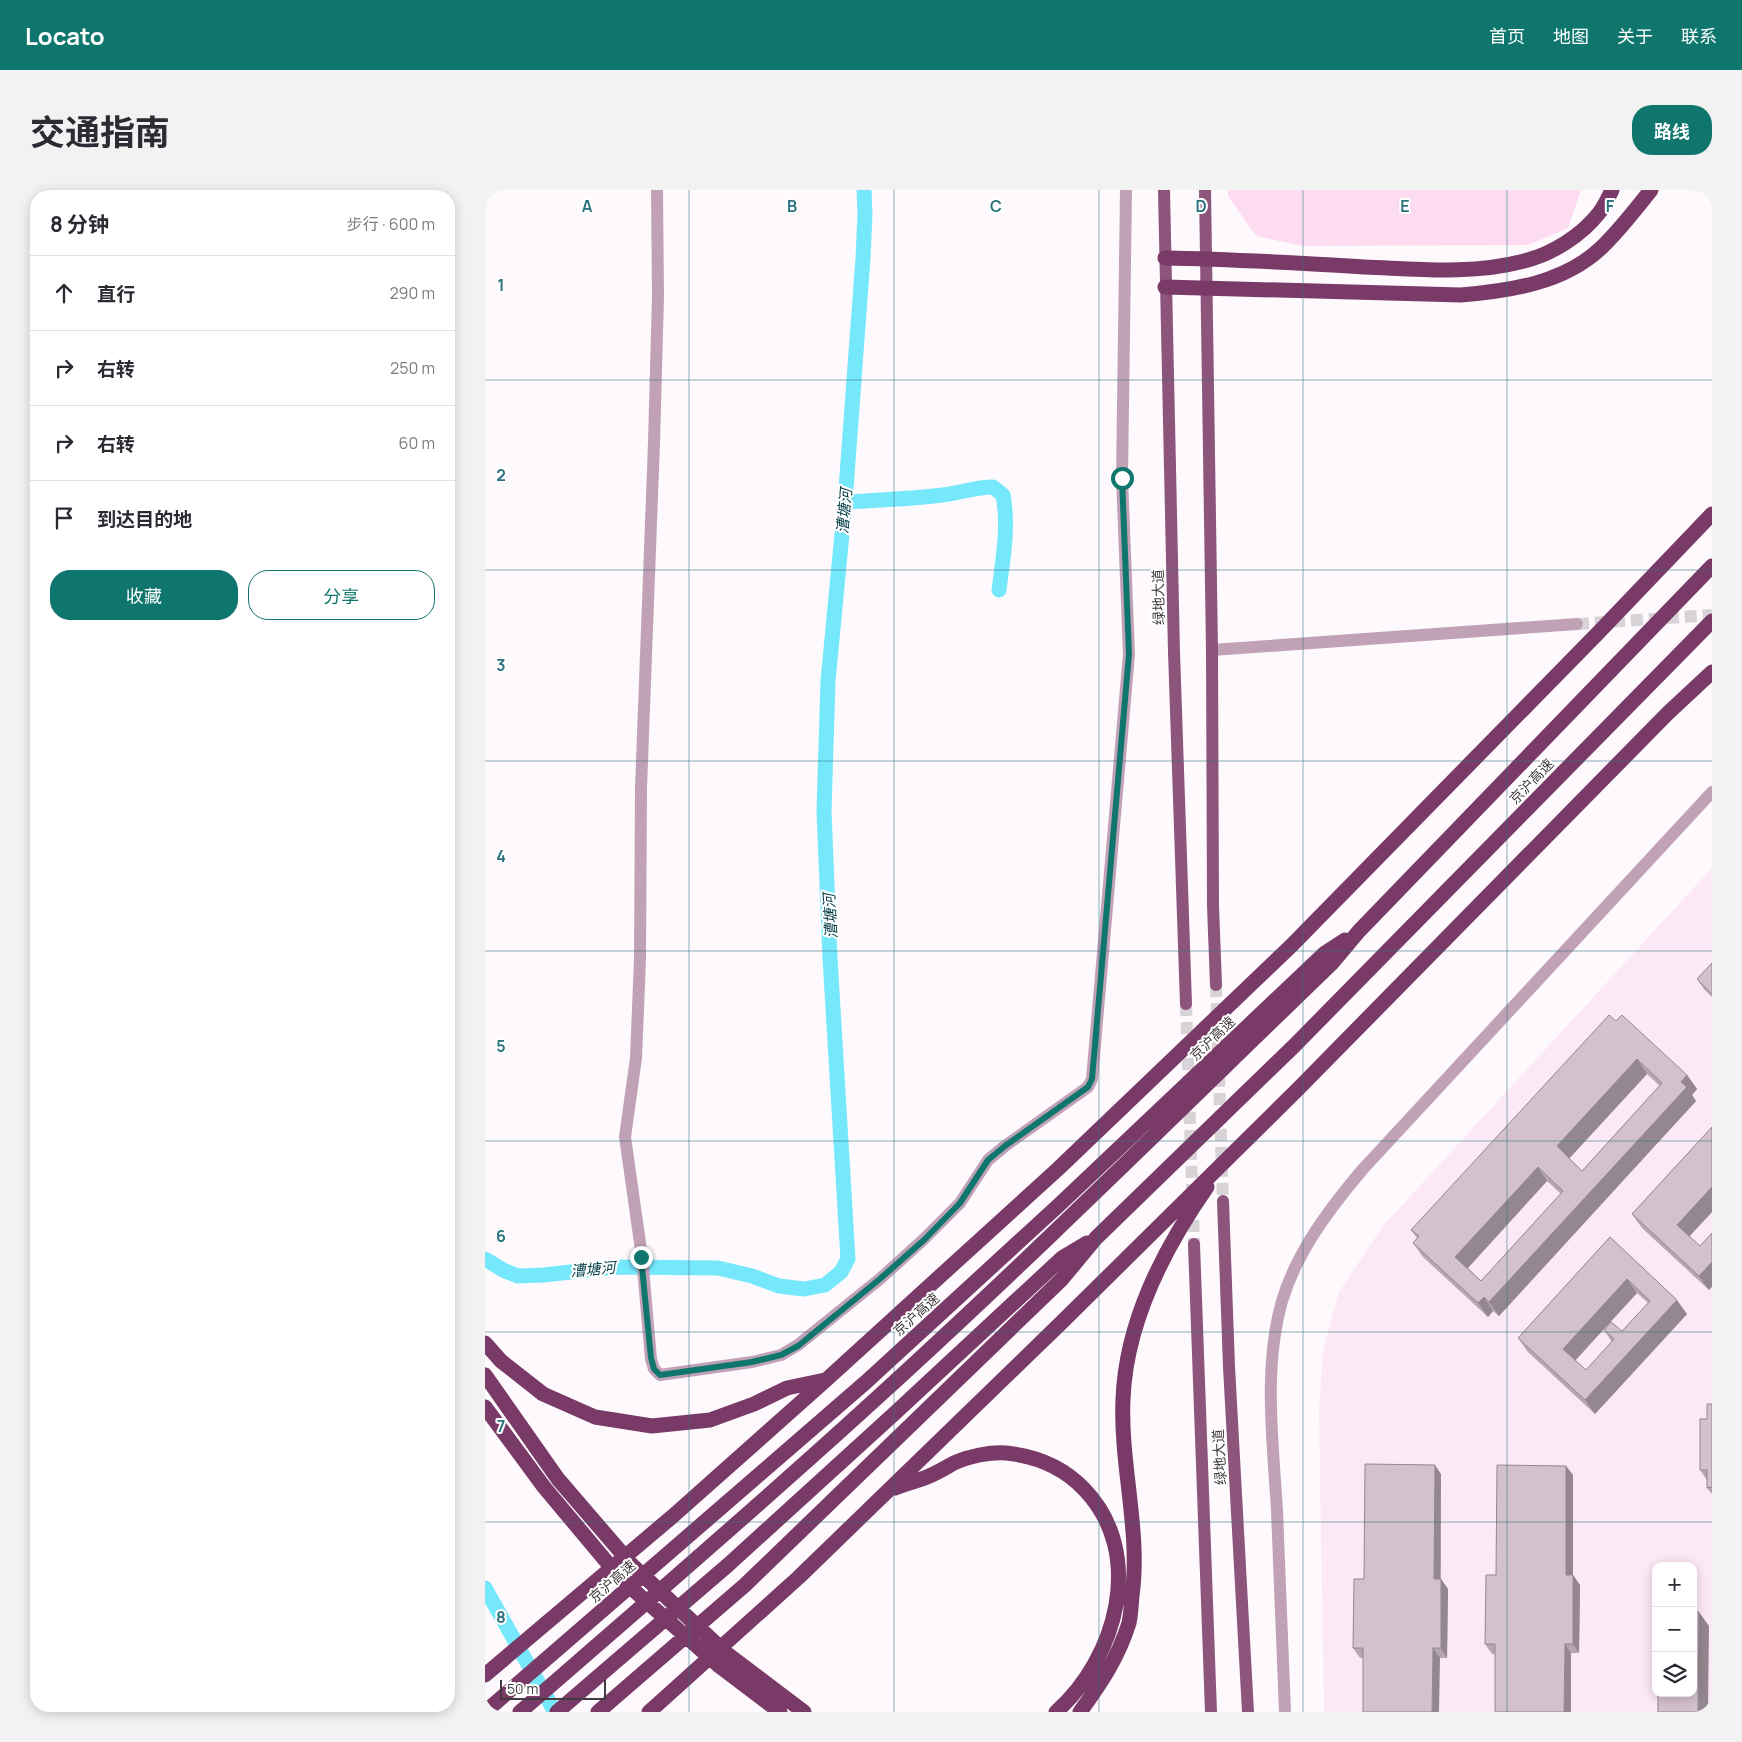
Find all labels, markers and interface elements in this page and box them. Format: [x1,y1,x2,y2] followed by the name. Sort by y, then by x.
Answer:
[25,19,105,52] text: Locato
[1489,24,1525,48] text: 首页
[1553,24,1589,48] text: 地图
[1617,24,1653,48] text: 关于
[1681,24,1717,48] text: 联系
[1632,105,1712,155] button: 路线
[30,108,170,156] text: 交通指南
[582,195,593,217] text: A
[787,195,797,217] text: B
[990,195,1002,217] text: C
[1195,195,1207,217] text: D
[1400,195,1410,217] text: E
[1606,195,1615,217] text: F
[50,210,109,238] text: 8 分钟
[347,213,435,235] text: 步行 · 600 m
[497,274,505,296] text: 1
[50,279,78,307] icon: ahead
[97,281,135,307] text: 直行
[389,282,435,304] text: 290 m
[50,354,78,382] icon: right
[97,356,135,382] text: 右转
[390,357,435,379] text: 250 m
[50,429,78,457] icon: right
[97,431,135,457] text: 右转
[399,432,435,454] text: 60 m
[496,464,506,486] text: 2
[1111,467,1134,490] route start
[832,485,857,534] water label: 漕塘河
[50,504,78,532] icon: arrive
[97,506,192,532] text: 到达目的地
[1148,569,1168,625] street label: 绿地大道
[50,570,238,620] button: 收藏
[248,570,435,620] button: 分享
[496,654,506,676] text: 3
[1505,754,1557,808] street label: 京沪高速
[496,845,506,867] text: 4
[818,890,842,939] water label: 漕塘河
[1185,1012,1239,1064] street label: 京沪高速
[496,1035,506,1057] text: 5
[496,1225,506,1247] text: 6
[630,1246,653,1269] route end
[570,1256,619,1281] water label: 漕塘河
[889,1288,943,1340] street label: 京沪高速
[497,1415,505,1437] text: 7
[1208,1429,1230,1485] street label: 绿地大道
[585,1555,639,1607] street label: 京沪高速
[1652,1562,1697,1697] map controls
[1652,1562,1697,1607] button: +
[496,1606,506,1628] text: 8
[1652,1607,1697,1652] button: −
[1652,1652,1697,1697] button: layers
[500,1677,606,1700] scale bar
[507,1679,538,1698] text: 50 m

